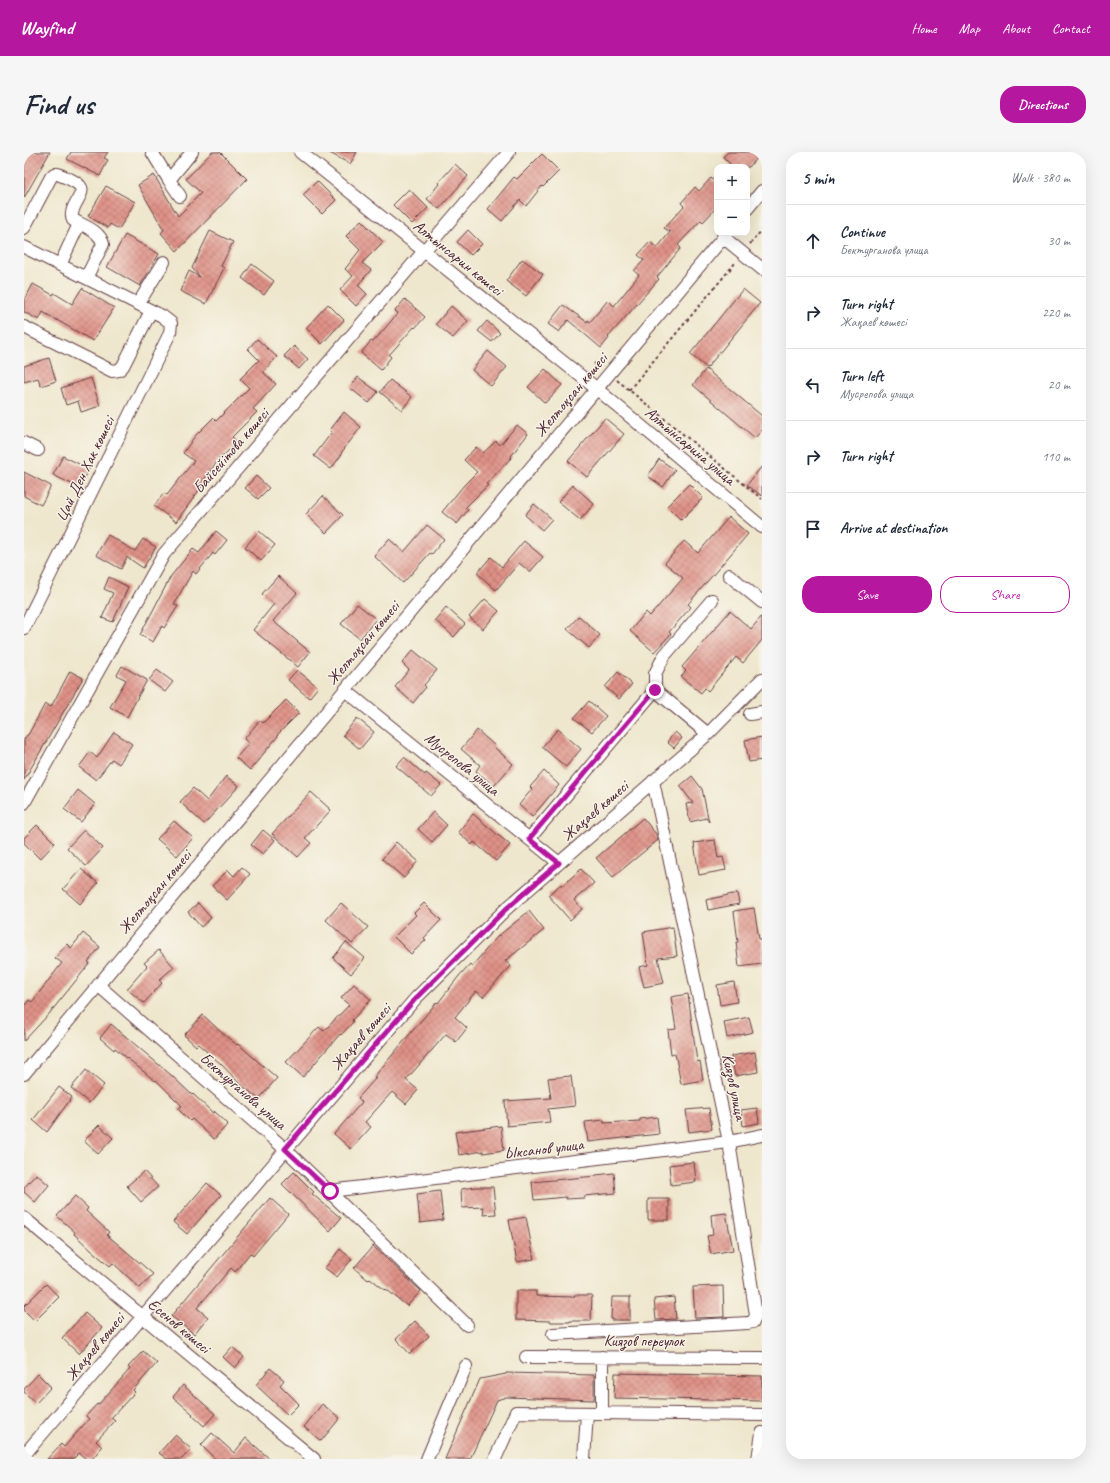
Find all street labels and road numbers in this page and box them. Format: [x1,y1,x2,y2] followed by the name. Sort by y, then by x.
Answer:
[409,216,508,301] street label: Алтынсарин көшесі
[530,347,613,441] street label: Желтоқсан көшесі
[189,403,275,498] street label: Байсейітова көшесі
[641,403,740,490] street label: Алтынсарина улица
[51,411,120,525] street label: Цай Ден Хак көшесі
[322,595,405,689] street label: Желтоқсан көшесі
[421,728,504,801] street label: Мусрепова улица
[557,775,634,846] street label: Жақаев көшесі
[114,844,197,938] street label: Желтоқсан көшесі
[326,998,397,1075] street label: Жақаев көшесі
[196,1048,291,1135] street label: Бектурганова улица
[717,1052,751,1123] street label: Киязов улица
[504,1134,586,1164] street label: Ыксанов улица
[144,1294,216,1359] street label: Есенов көшесі
[61,1308,130,1385] street label: Жақаев көшесі
[604,1331,685,1351] street label: Киязов переулок

